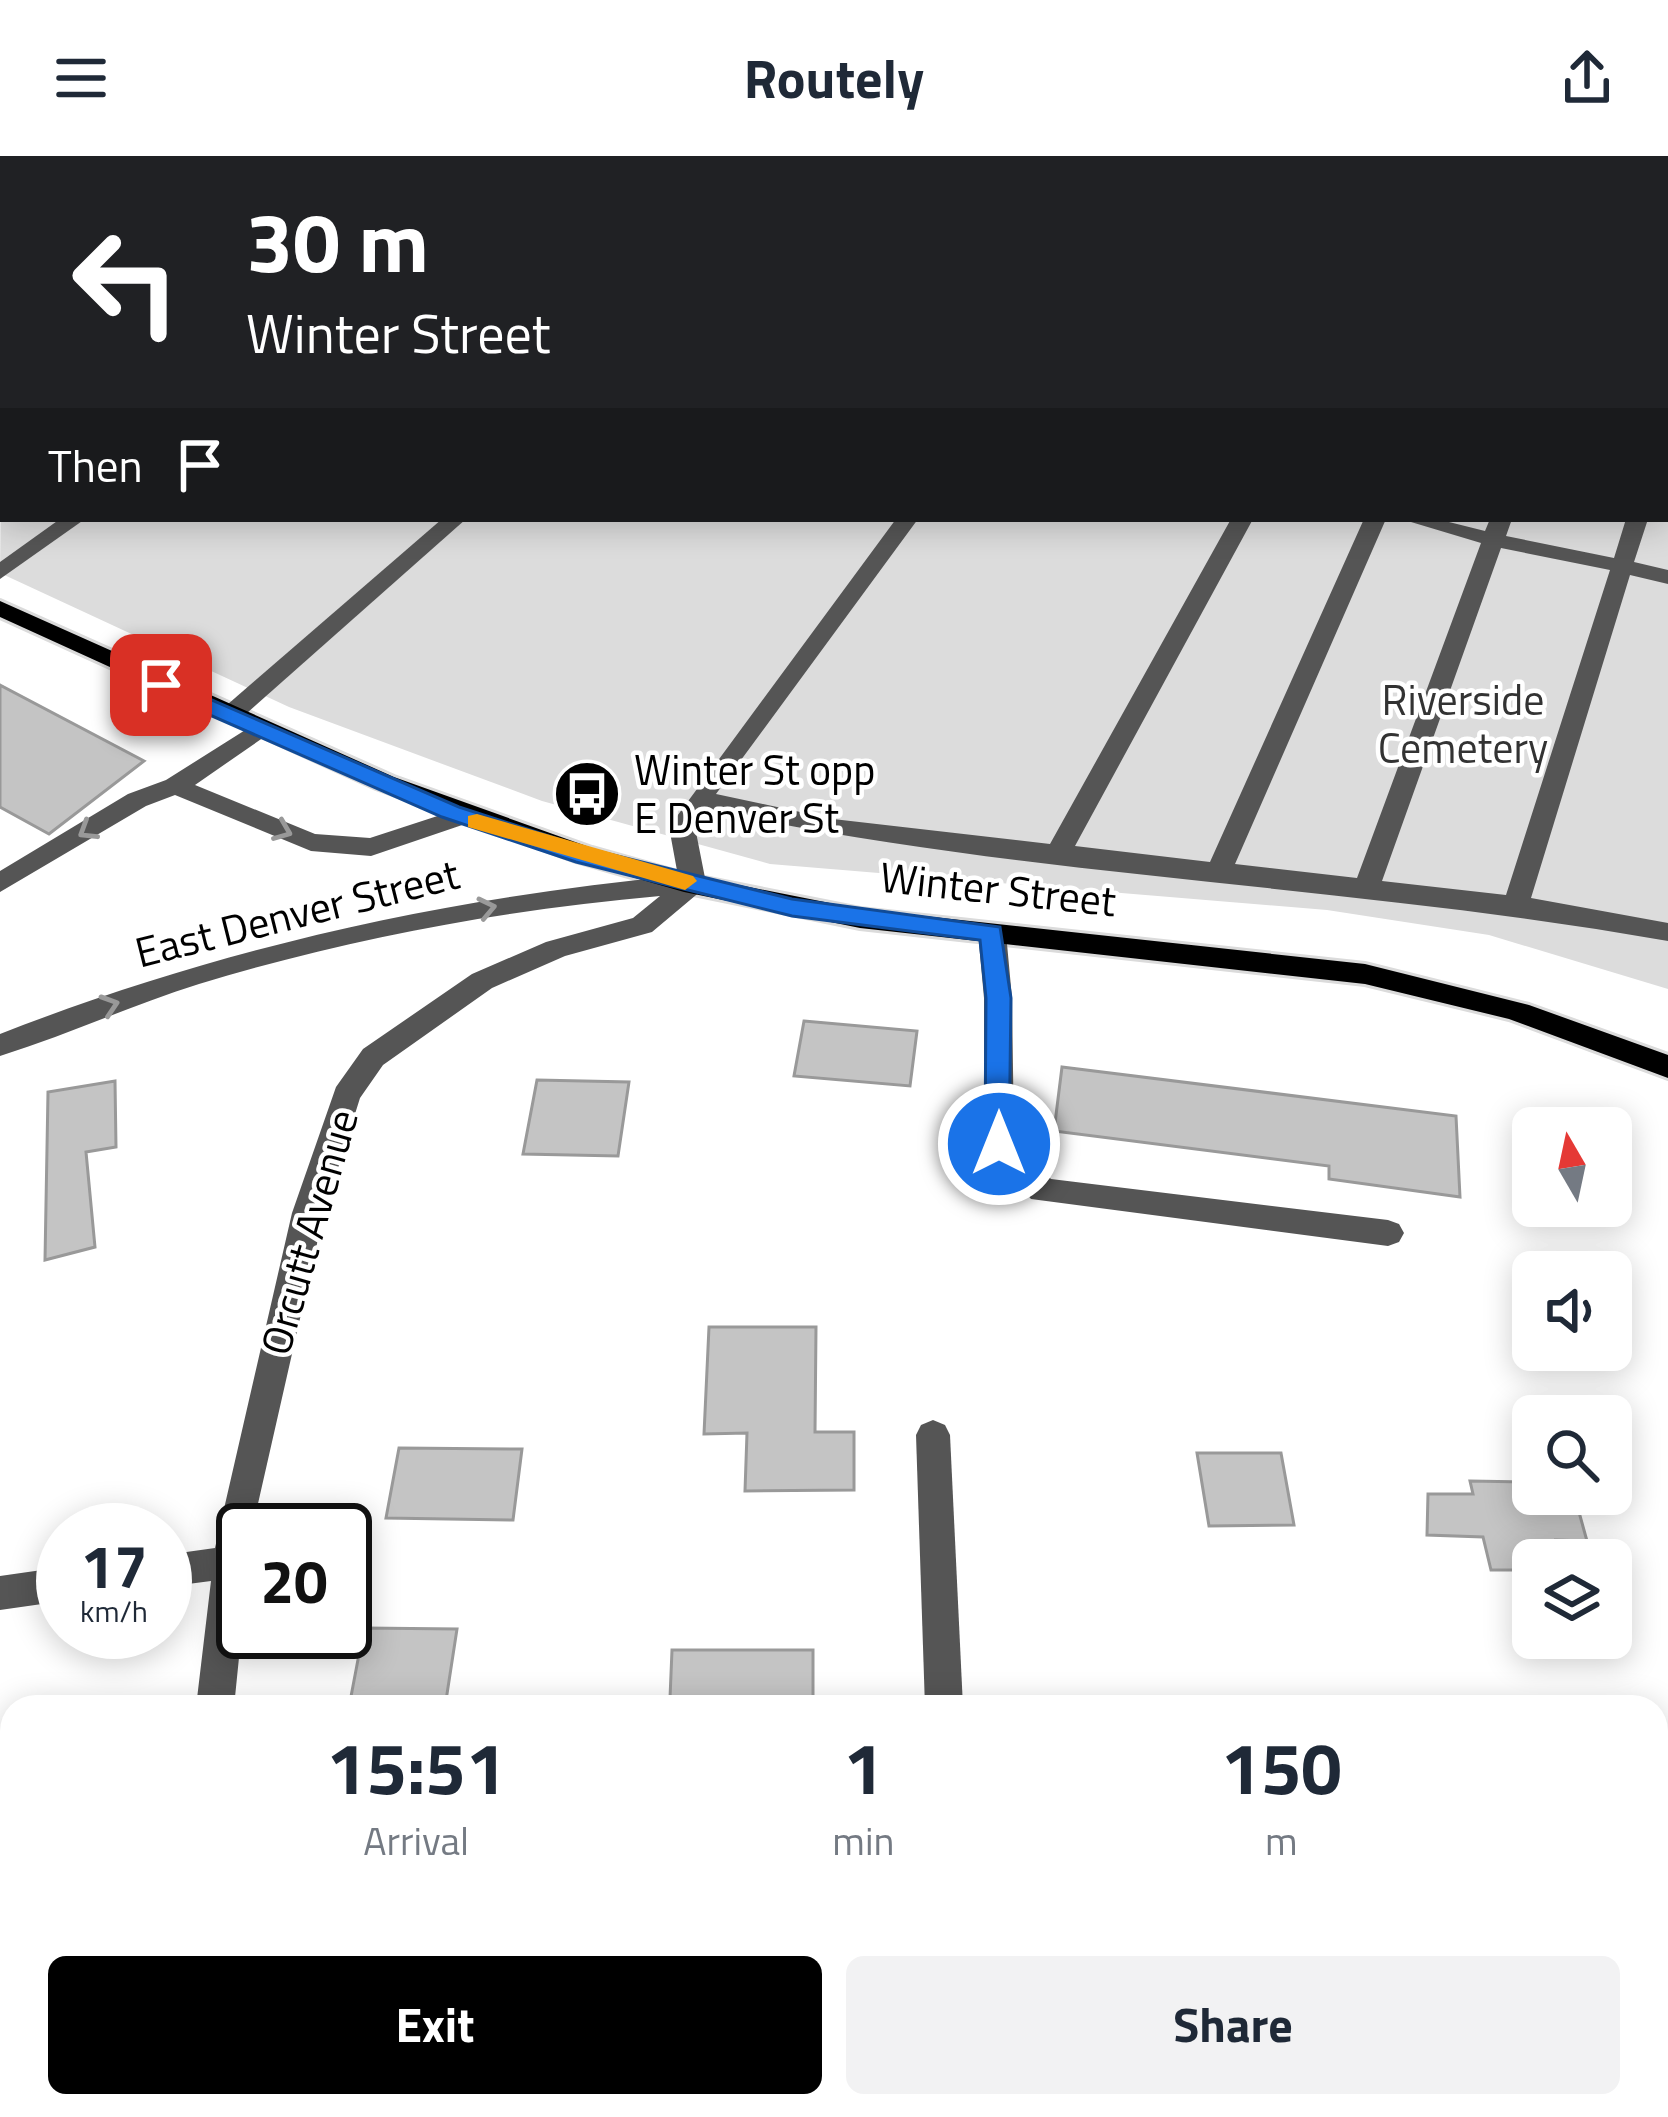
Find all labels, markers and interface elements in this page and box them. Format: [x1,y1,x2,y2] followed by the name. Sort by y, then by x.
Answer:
[744,37,924,119] text: Routely
[48,45,114,111] icon: menu
[1554,45,1620,111] icon: share
[246,177,429,305] text: 30 m
[48,204,204,360] icon: left
[246,292,551,374] text: Winter Street
[48,431,143,499] text: Then
[167,432,233,498] icon: arrive
[110,634,212,736] pin
[128,652,194,718] icon: arrive
[1378,667,1548,779] park label: Riverside Cemetery
[634,737,875,849] place label: Winter St opp E Denver St
[552,759,622,829] bus stop icon: Winter St opp E Denver St
[78,816,100,839] one-way arrow
[272,817,293,841] one-way arrow
[128,841,466,983] street label: East Denver Street
[877,844,1119,932] street label: Winter Street
[477,896,497,921] one-way arrow
[99,994,120,1019] one-way arrow
[936,1081,1062,1207] position arrow
[242,1102,374,1362] street label: Orcutt Avenue
[1512,1107,1632,1227] north arrow
[1512,1107,1632,1659] map controls
[1512,1251,1632,1371] button: sound
[1512,1395,1632,1515] button: search
[216,1503,372,1659] speed limit sign: 20
[80,1520,148,1611] text: 17
[1512,1539,1632,1659] button: layers
[80,1588,148,1634] text: km/h
[326,1712,506,1822] text: 15:51
[843,1712,884,1822] text: 1
[1221,1712,1342,1822] text: 150
[363,1811,469,1870] text: Arrival
[832,1811,894,1870] text: min
[1265,1811,1297,1870] text: m
[48,1956,822,2094] button: Exit
[846,1956,1620,2094] button: Share

